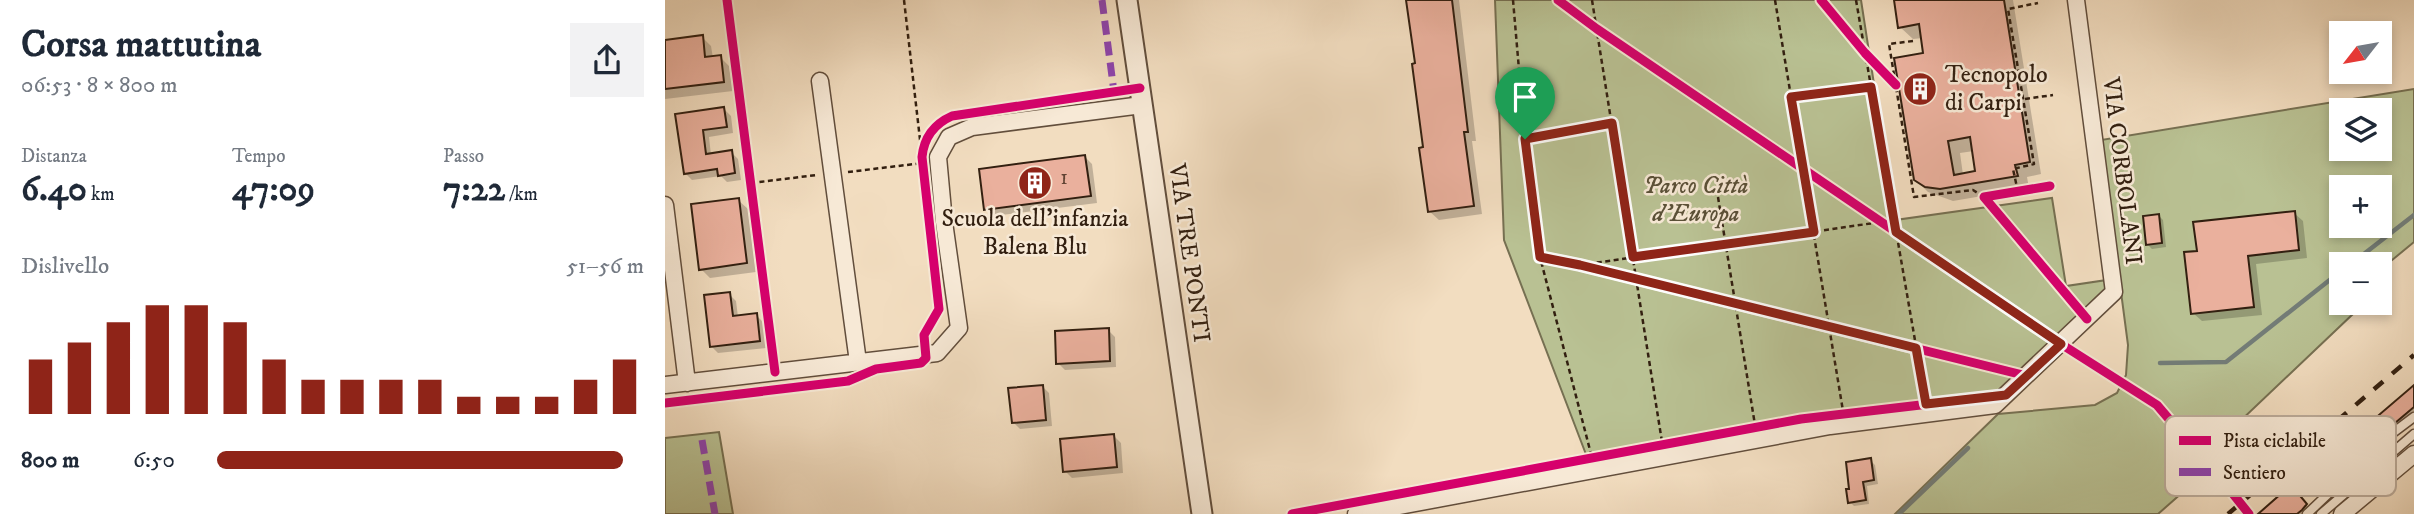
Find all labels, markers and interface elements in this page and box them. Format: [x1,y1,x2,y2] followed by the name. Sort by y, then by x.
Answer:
[21,21,261,69] text: Corsa mattutina
[2329,21,2392,84] north arrow
[2329,21,2392,315] map controls
[570,23,644,97] button: share
[1945,60,2048,118] place label: Tecnopolo di Carpi
[1495,67,1555,139] pin
[1901,70,1939,108] building icon: Tecnopolo di Carpi
[21,71,178,100] text: 06:53 · 8 × 800 m
[2095,75,2148,267] street label: VIA CORBOLANI
[1506,78,1544,116] icon: arrive
[2329,98,2392,161] button: layers
[21,145,87,168] text: Distanza
[232,145,285,168] text: Tempo
[443,145,484,168] text: Passo
[1161,161,1216,344] street label: VIA TRE PONTI
[1016,164,1054,202] building icon: Scuola dell’infanzia Balena Blu
[1060,165,1068,191] house number: 1
[21,168,87,212] text: 6.40
[232,168,315,212] text: 47:09
[443,168,505,212] text: 7:22
[1644,171,1748,229] park label: Parco Città d'Europa
[2329,175,2392,238] button: +
[87,183,115,206] text: km
[505,183,538,206] text: /km
[942,204,1129,262] place label: Scuola dell’infanzia Balena Blu
[21,252,109,281] text: Dislivello
[566,252,644,281] text: 51–56 m
[2329,252,2392,315] button: −
[2165,416,2396,496] legend
[2223,430,2326,453] text: Pista ciclabile
[21,446,79,475] text: 800 m
[133,446,175,475] text: 6:50
[2223,462,2286,485] text: Sentiero

